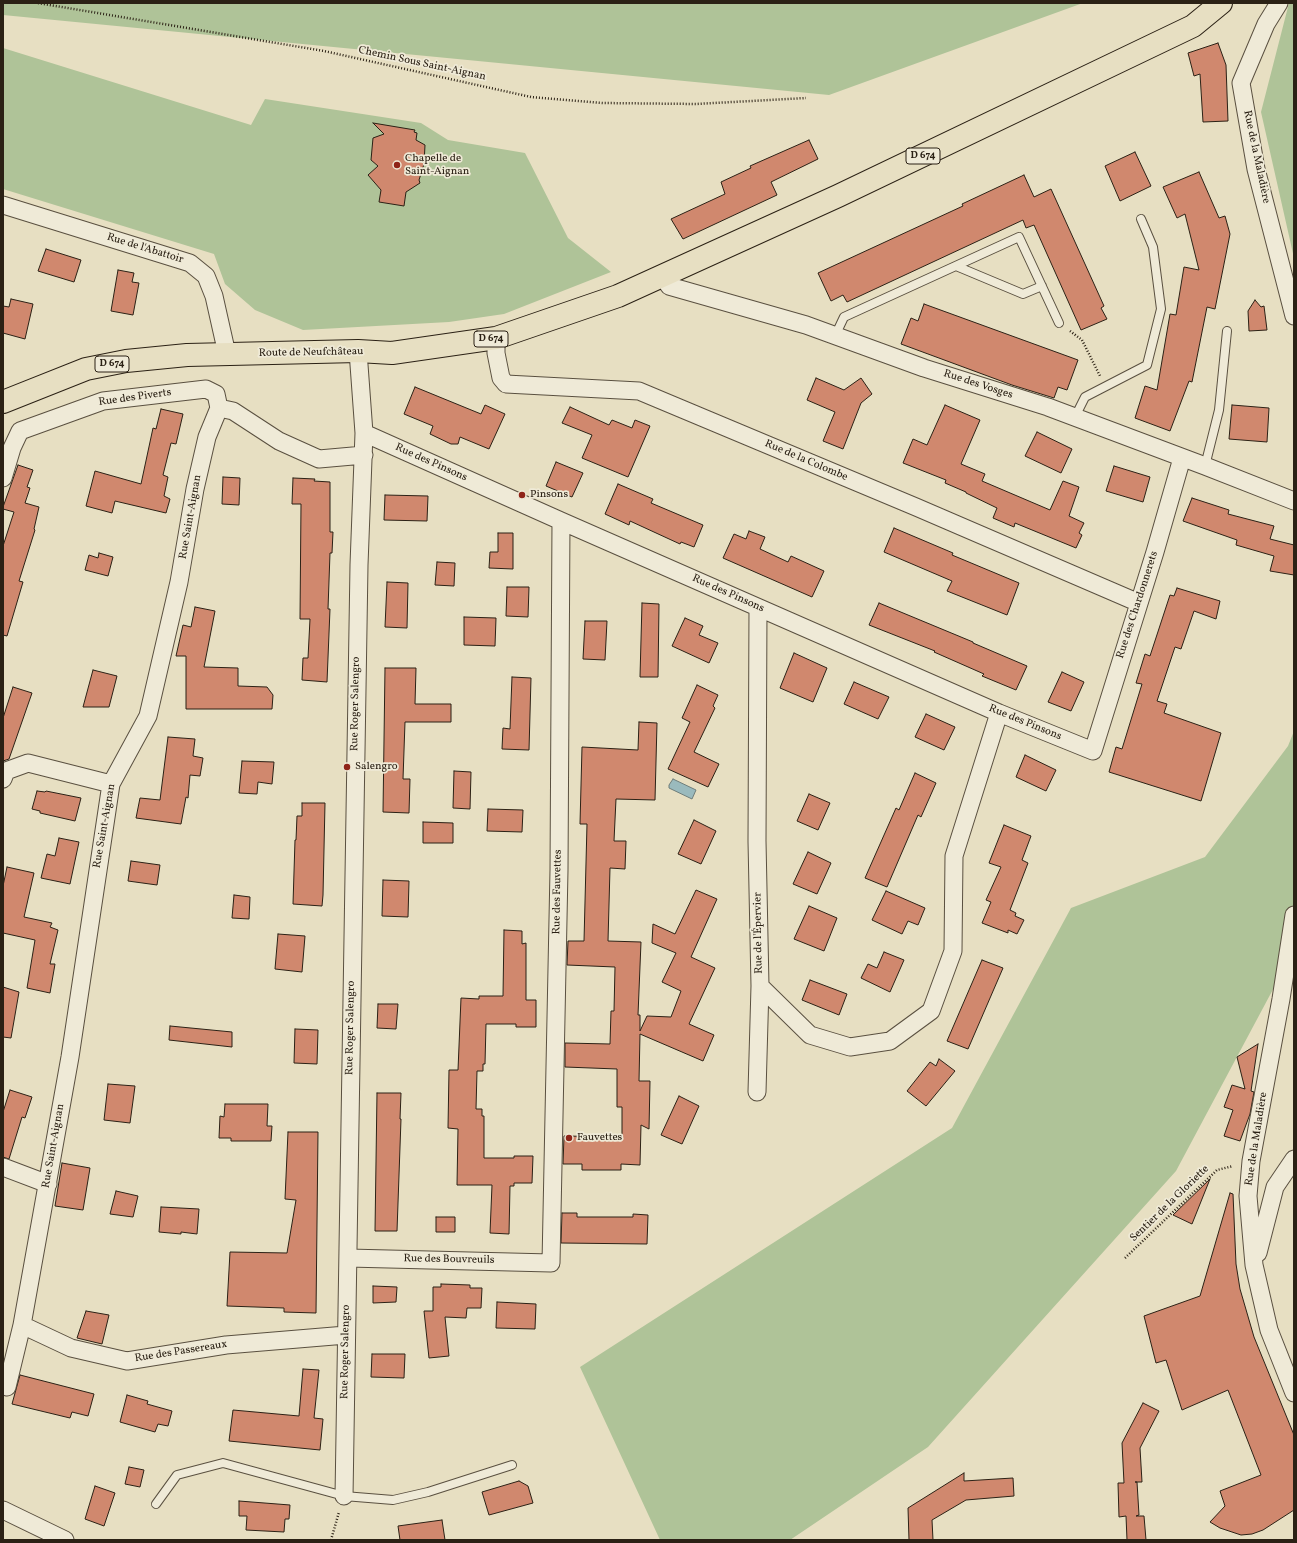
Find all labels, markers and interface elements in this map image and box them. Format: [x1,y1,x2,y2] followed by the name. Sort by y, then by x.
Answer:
[357,44,487,84] street label: Chemin Sous Saint-Aignan
[1240,109,1272,205] street label: Rue de la Maladière
[906,148,940,164] road number: D 674
[405,152,469,178] place label: Chapelle de Saint-Aignan
[392,160,402,170] marker: Chapelle de Saint-Aignan
[105,231,185,267] street label: Rue de l'Abattoir
[474,331,508,347] road number: D 674
[259,345,363,361] street label: Route de Neufchâteau
[95,356,129,372] road number: D 674
[942,368,1014,402] street label: Rue des Vosges
[98,386,172,410] street label: Rue des Piverts
[763,438,849,484] street label: Rue de la Colombe
[393,441,469,485] street label: Rue des Pinsons
[177,474,205,560] street label: Rue Saint-Aignan
[530,488,568,502] place label: Pinsons
[517,490,527,500] marker: Pinsons
[1114,550,1162,660] street label: Rue des Chardonnerets
[690,572,766,616] street label: Rue des Pinsons
[349,657,363,751] street label: Rue Roger Salengro
[987,702,1063,744] street label: Rue des Pinsons
[355,760,398,774] place label: Salengro
[342,762,352,772] marker: Salengro
[91,783,119,869] street label: Rue Saint-Aignan
[551,850,565,934] street label: Rue des Fauvettes
[752,892,766,974] street label: Rue de l'Épervier
[344,981,358,1075] street label: Rue Roger Salengro
[1243,1091,1271,1187] street label: Rue de la Maladière
[40,1103,68,1189] street label: Rue Saint-Aignan
[577,1131,622,1145] place label: Fauvettes
[564,1133,574,1143] marker: Fauvettes
[1128,1163,1212,1245] street label: Sentier de la Gloriette
[403,1253,495,1267] street label: Rue des Bouvreuils
[339,1305,353,1399] street label: Rue Roger Salengro
[134,1338,228,1366] street label: Rue des Passereaux

